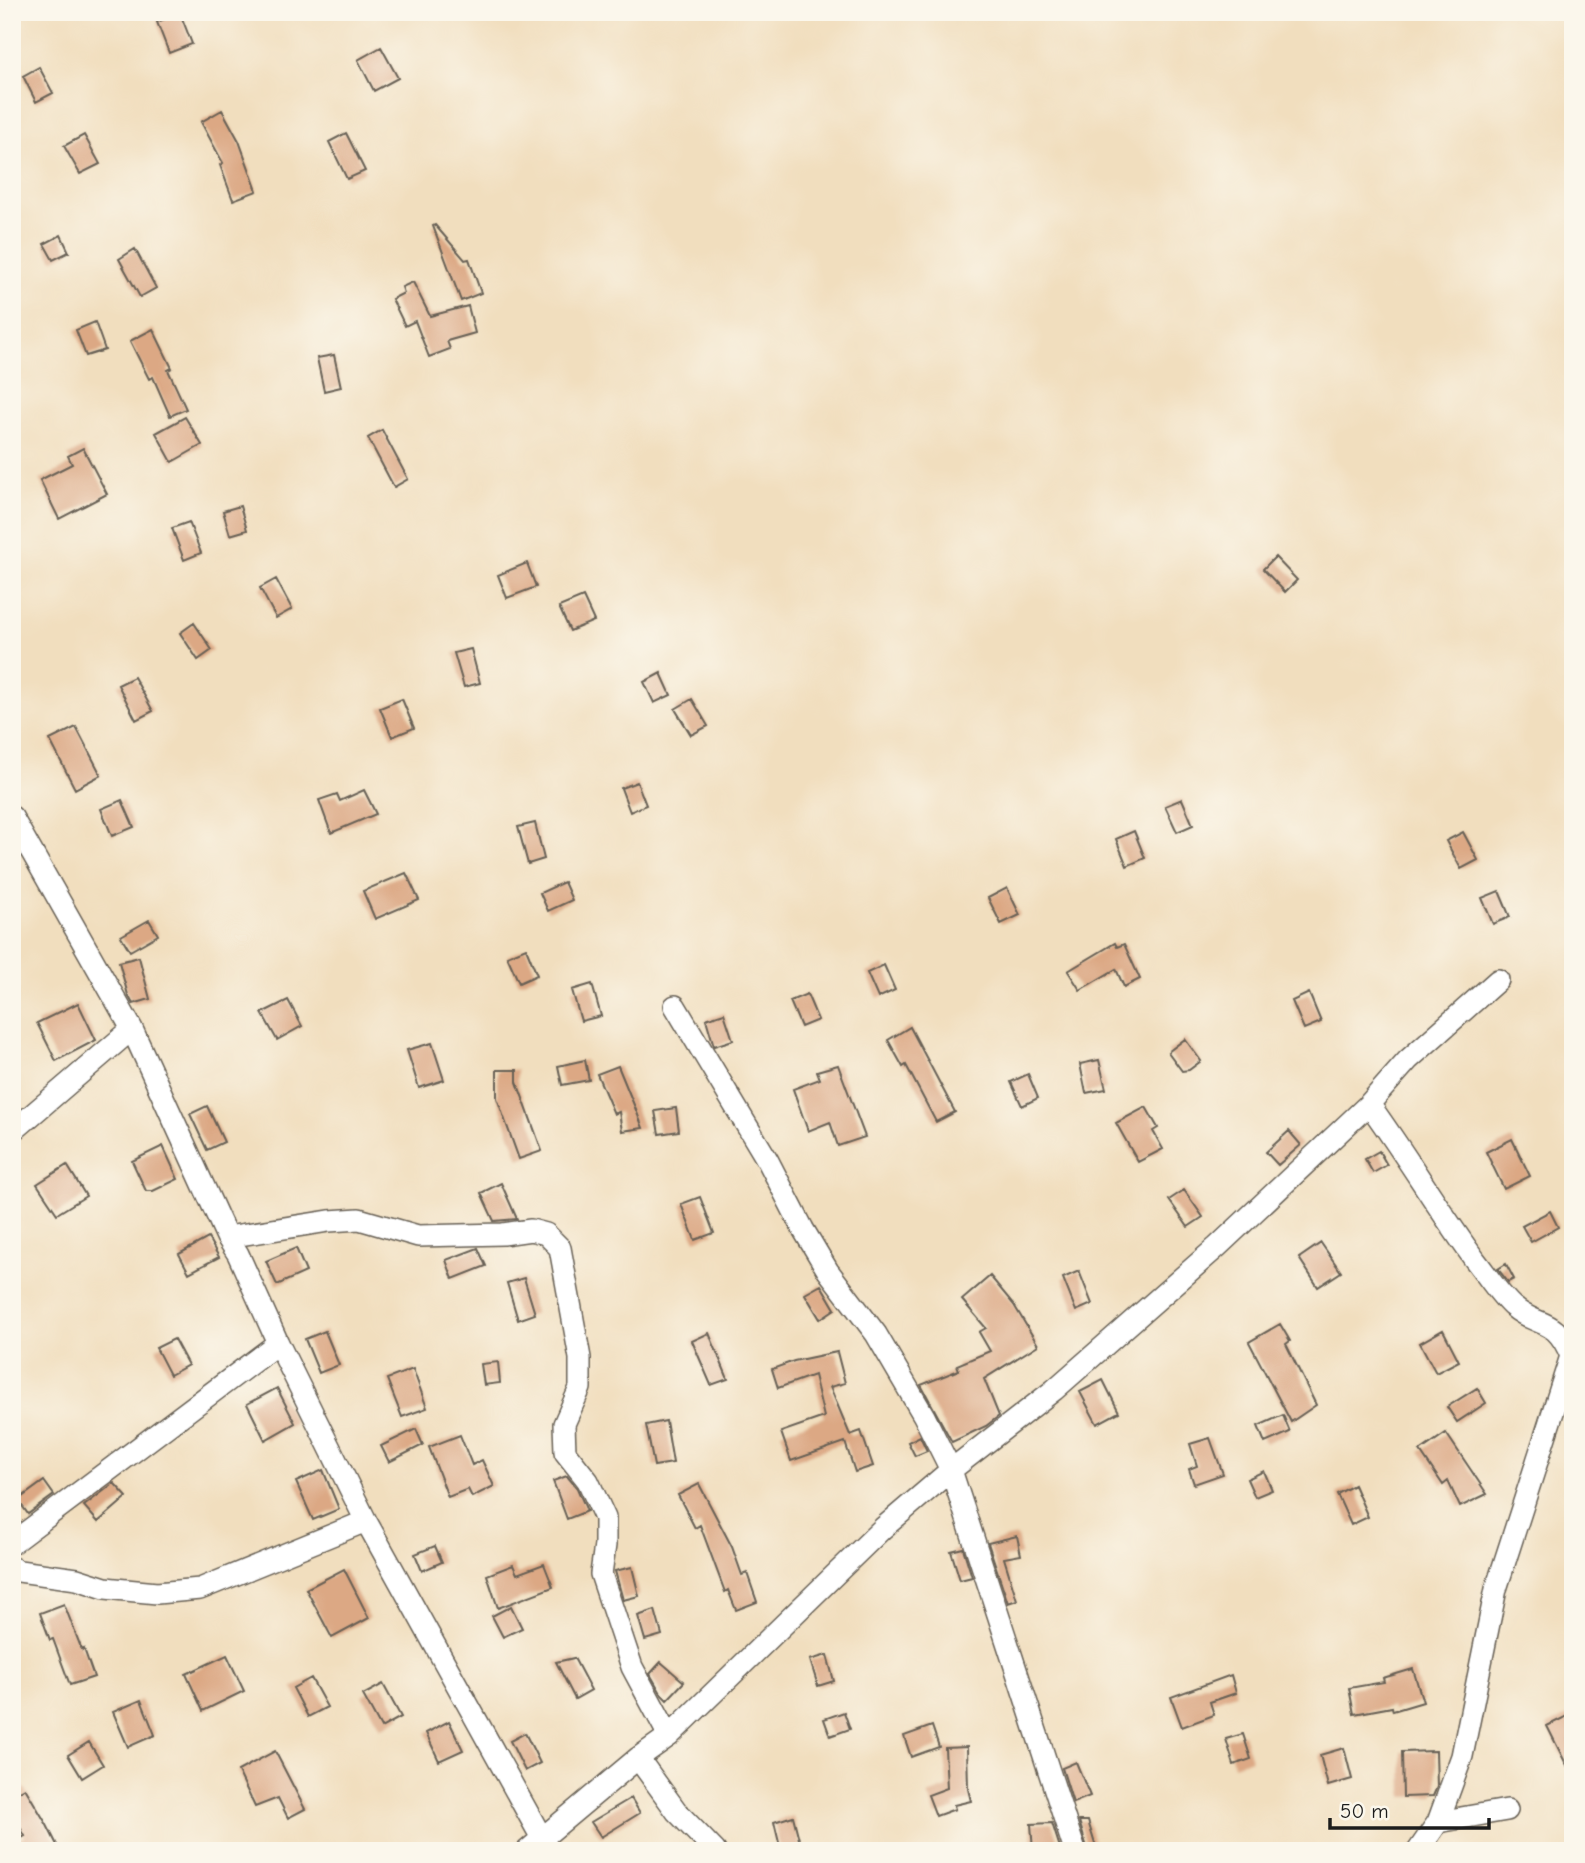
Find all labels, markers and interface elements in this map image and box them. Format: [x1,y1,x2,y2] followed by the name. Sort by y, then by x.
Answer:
[1330,1786,1489,1830] scale bar
[1340,1799,1389,1823] text: 50 m

